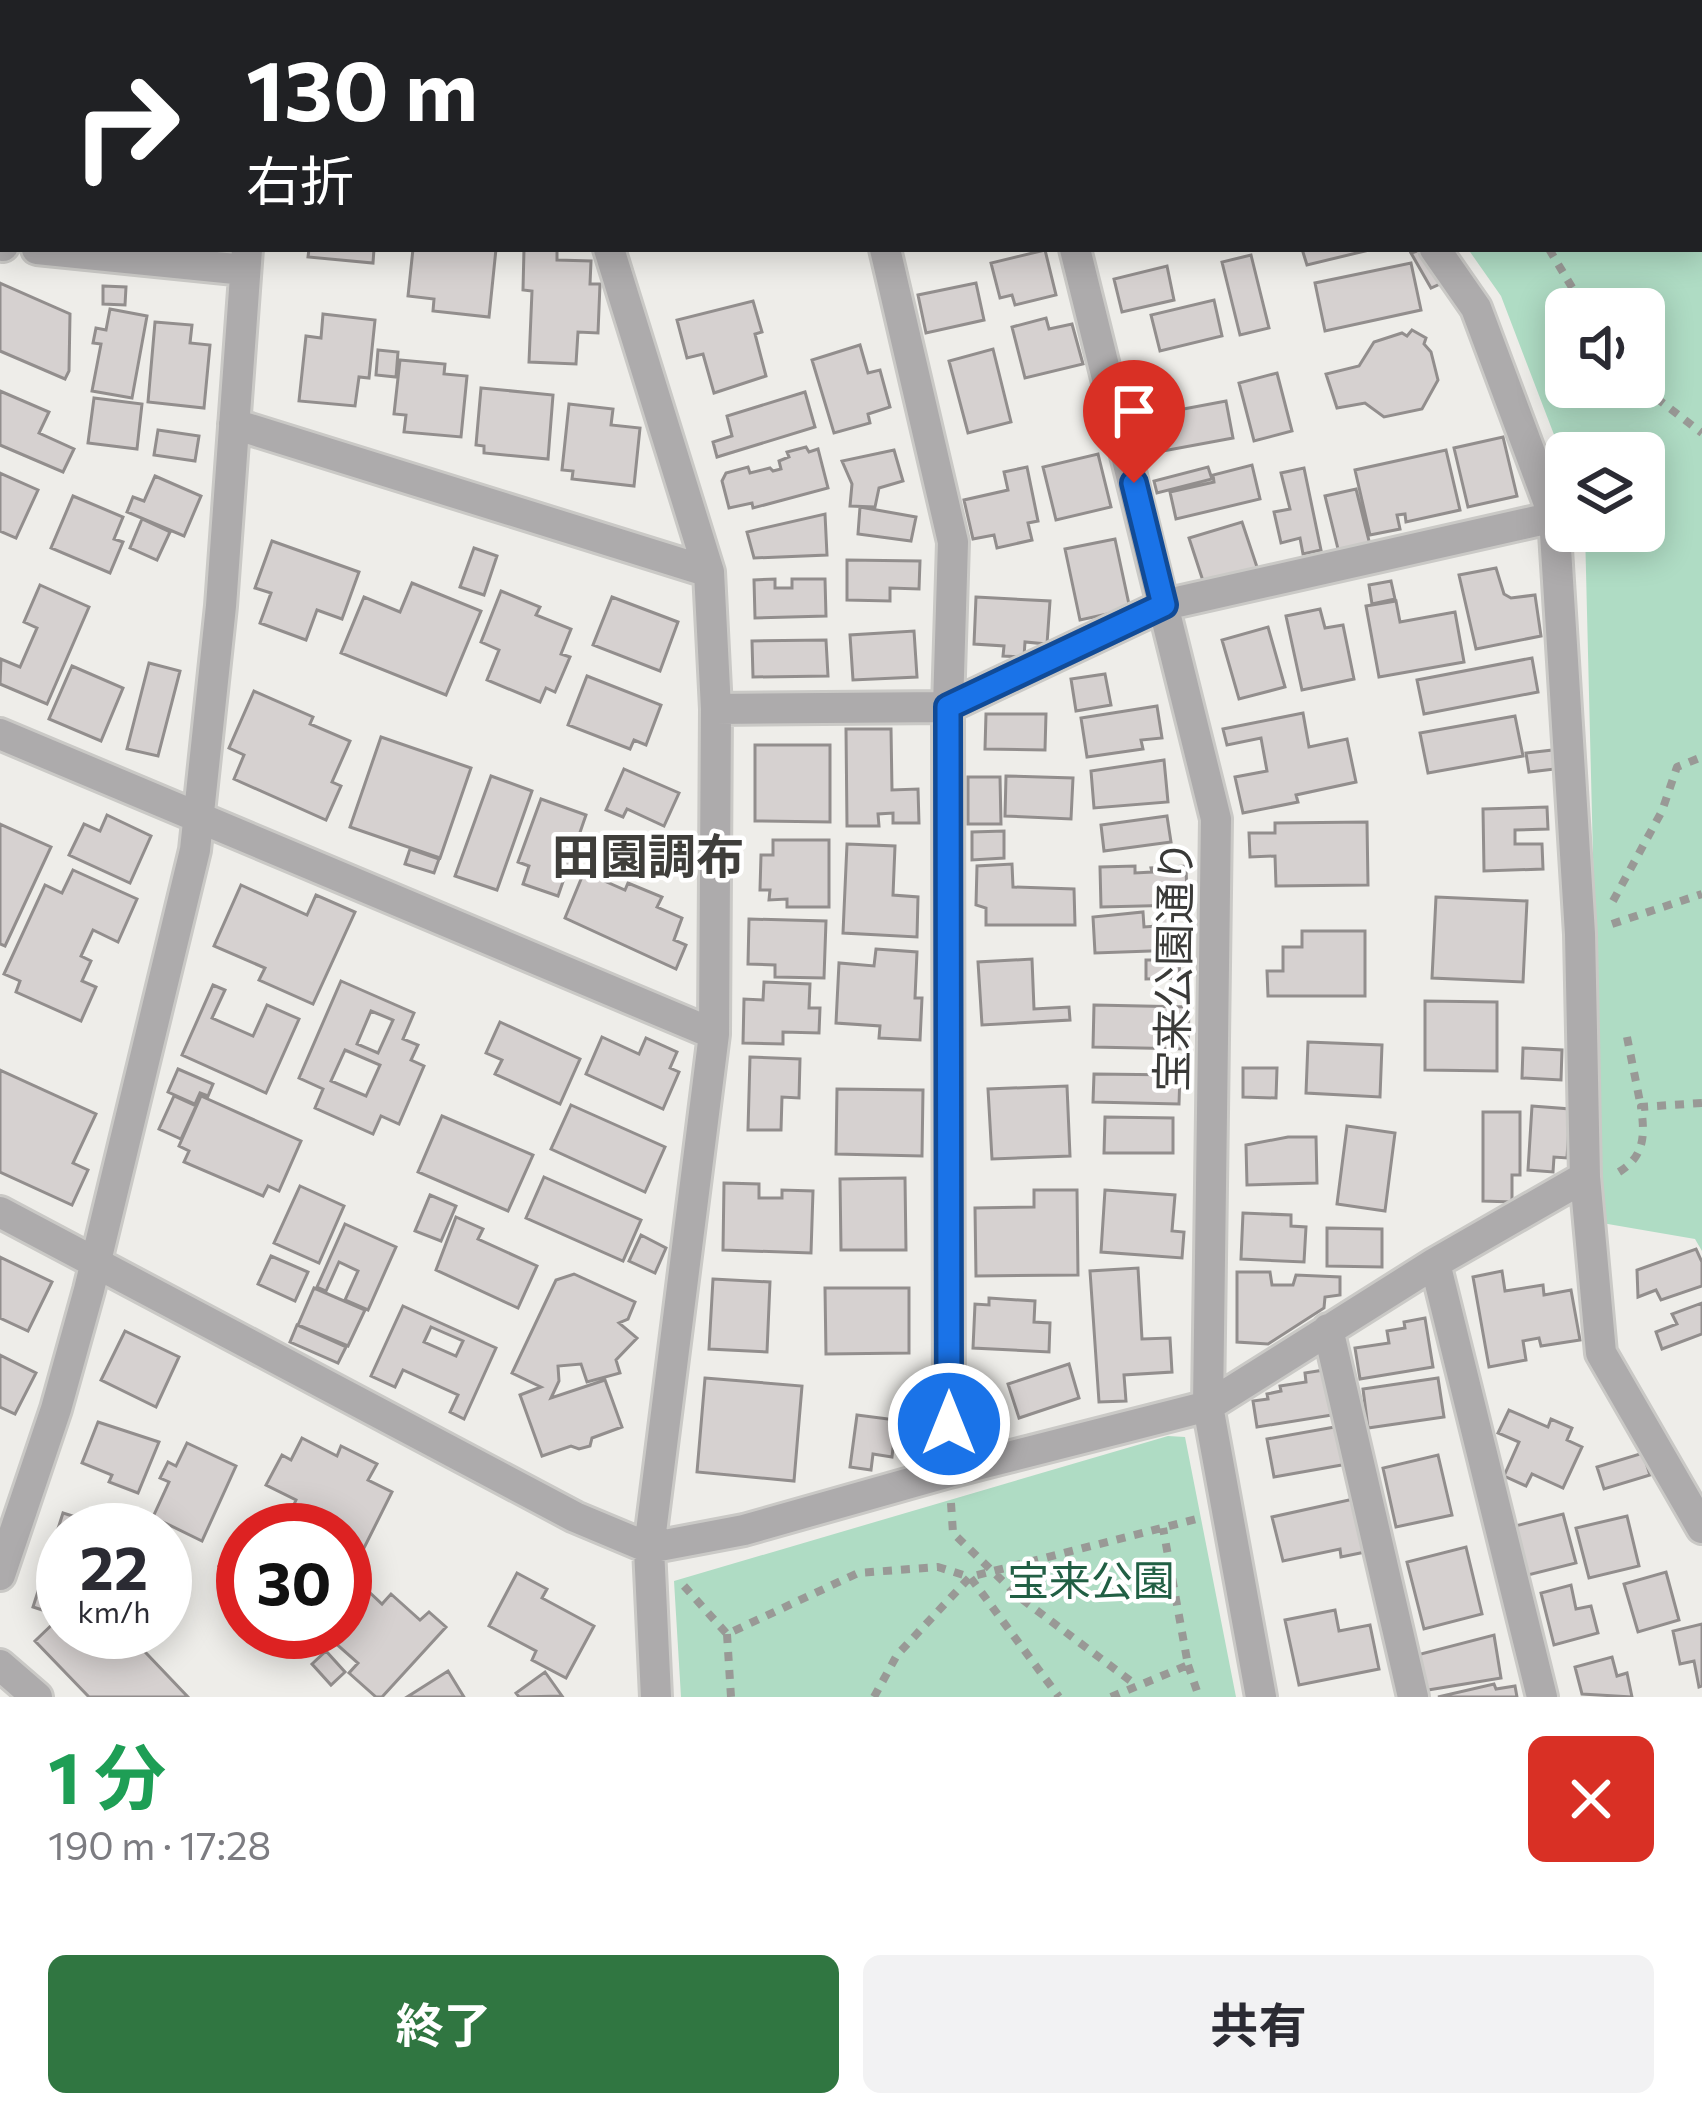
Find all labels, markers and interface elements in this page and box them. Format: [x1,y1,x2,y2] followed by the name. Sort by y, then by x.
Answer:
[246,36,478,138] text: 130 m
[48,48,204,204] icon: right
[246,146,354,212] text: 右折
[1545,288,1665,552] map controls
[1545,288,1665,408] button: sound
[1083,360,1185,483] pin
[1101,378,1167,444] icon: arrive
[1545,432,1665,552] button: layers
[552,825,744,884] district label: 田園調布
[1144,840,1200,1092] street label: 宝来公園通り
[886,1361,1012,1487] position arrow
[216,1503,372,1659] speed limit sign: 30
[80,1529,148,1602] text: 22
[1007,1553,1175,1605] park label: 宝来公園
[78,1592,150,1629] text: km/h
[48,1731,166,1819] text: 1 分
[1528,1736,1654,1862] button: close
[48,1820,271,1868] text: 190 m · 17:28
[48,1955,839,2093] button: 終了
[863,1955,1654,2093] button: 共有

